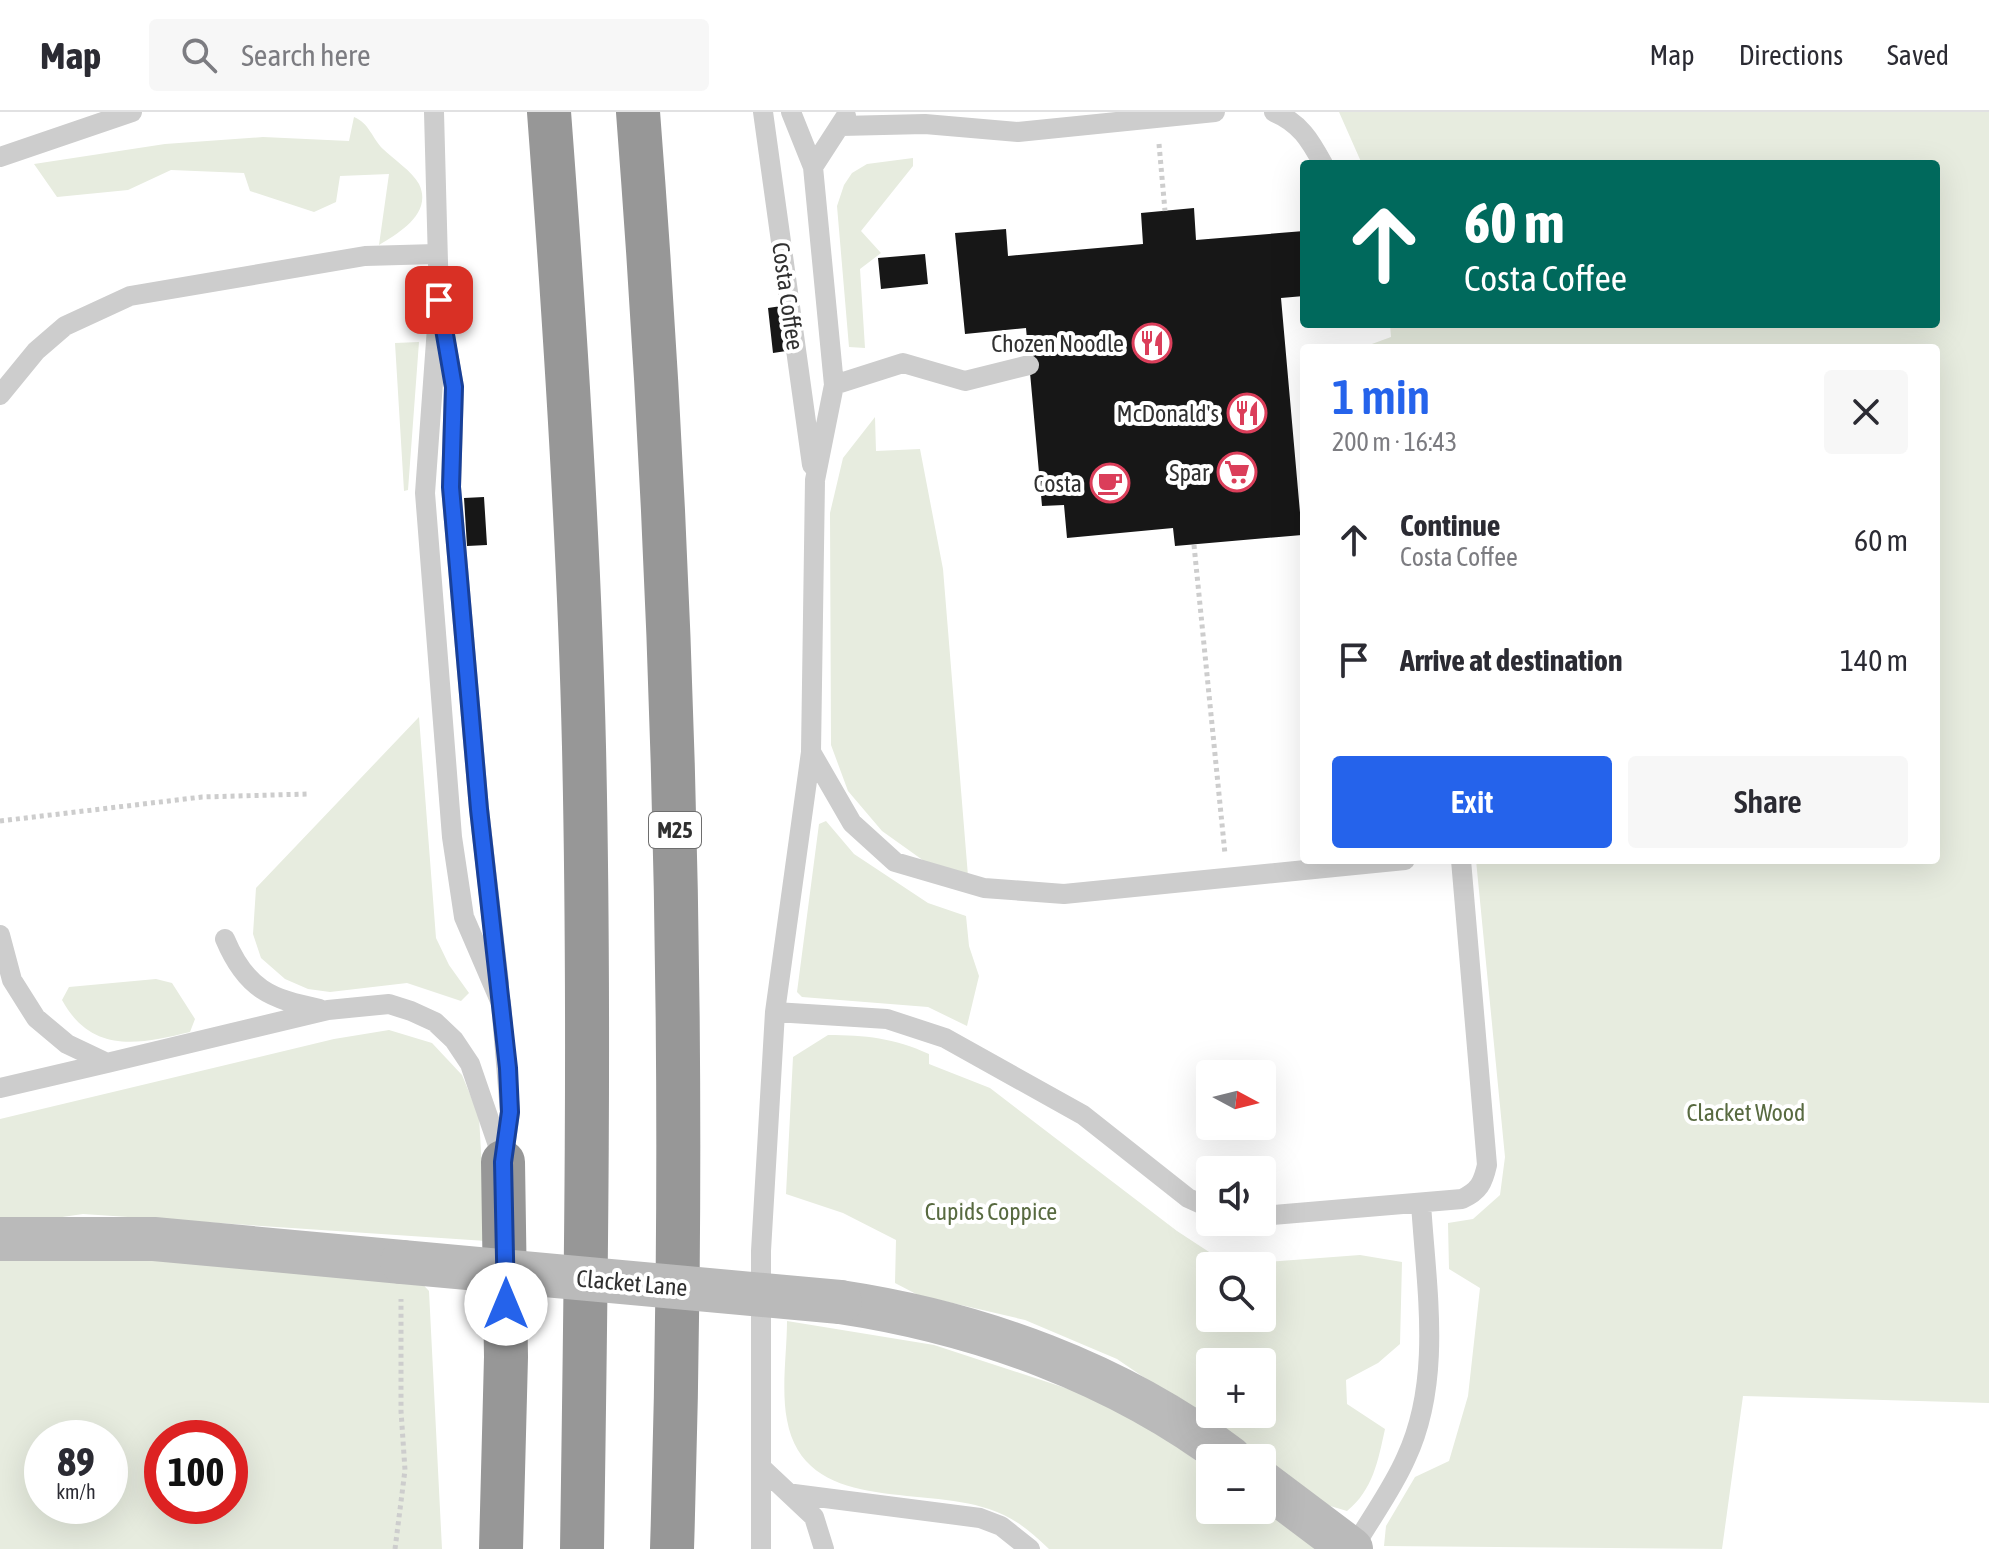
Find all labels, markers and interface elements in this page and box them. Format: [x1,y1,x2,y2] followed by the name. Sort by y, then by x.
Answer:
[149,19,709,91] search box
[177,33,221,77] icon: search
[40,34,101,77] text: Map
[241,38,371,72] text: Search here
[1650,39,1695,71] text: Map
[1739,39,1843,71] text: Directions
[1887,39,1949,71] text: Saved
[1464,191,1565,255] text: 60 m
[1332,192,1436,296] icon: ahead
[767,240,809,352] street label: Costa Coffee
[1464,257,1627,299] text: Costa Coffee
[405,266,473,334] pin
[417,278,461,322] icon: arrive
[1131,322,1173,364] restaurant icon: Chozen Noodle
[991,330,1124,357] place label: Chozen Noodle
[1332,369,1430,424] text: 1 min
[1824,370,1908,454] button: close
[1226,392,1268,434] restaurant icon: McDonald's
[1117,400,1219,427] place label: McDonald's
[1332,427,1457,457] text: 200 m · 16:43
[1216,451,1258,493] supermarket icon: Spar
[1169,459,1210,486] place label: Spar
[1089,462,1131,504] cafe icon: Costa
[1033,470,1082,497] place label: Costa
[1400,508,1500,542] text: Continue
[1332,518,1376,562] icon: ahead
[1854,523,1908,557] text: 60 m
[1400,542,1518,572] text: Costa Coffee
[1332,638,1376,682] icon: arrive
[1400,643,1622,677] text: Arrive at destination
[1840,643,1908,677] text: 140 m
[1332,756,1612,848] button: Exit
[1628,756,1908,848] button: Share
[649,812,701,848] road number: M25
[1196,1060,1276,1140] north arrow
[1196,1060,1276,1524] map controls
[1687,1099,1806,1126] park label: Clacket Wood
[1196,1156,1276,1236] button: sound
[925,1198,1057,1225] park label: Cupids Coppice
[1196,1252,1276,1332] button: search
[464,1262,548,1346] position arrow
[575,1265,689,1301] street label: Clacket Lane
[1196,1348,1276,1428] button: +
[144,1420,248,1524] speed limit sign: 100
[57,1439,95,1484] text: 89
[1196,1444,1276,1524] button: −
[56,1480,96,1503] text: km/h

